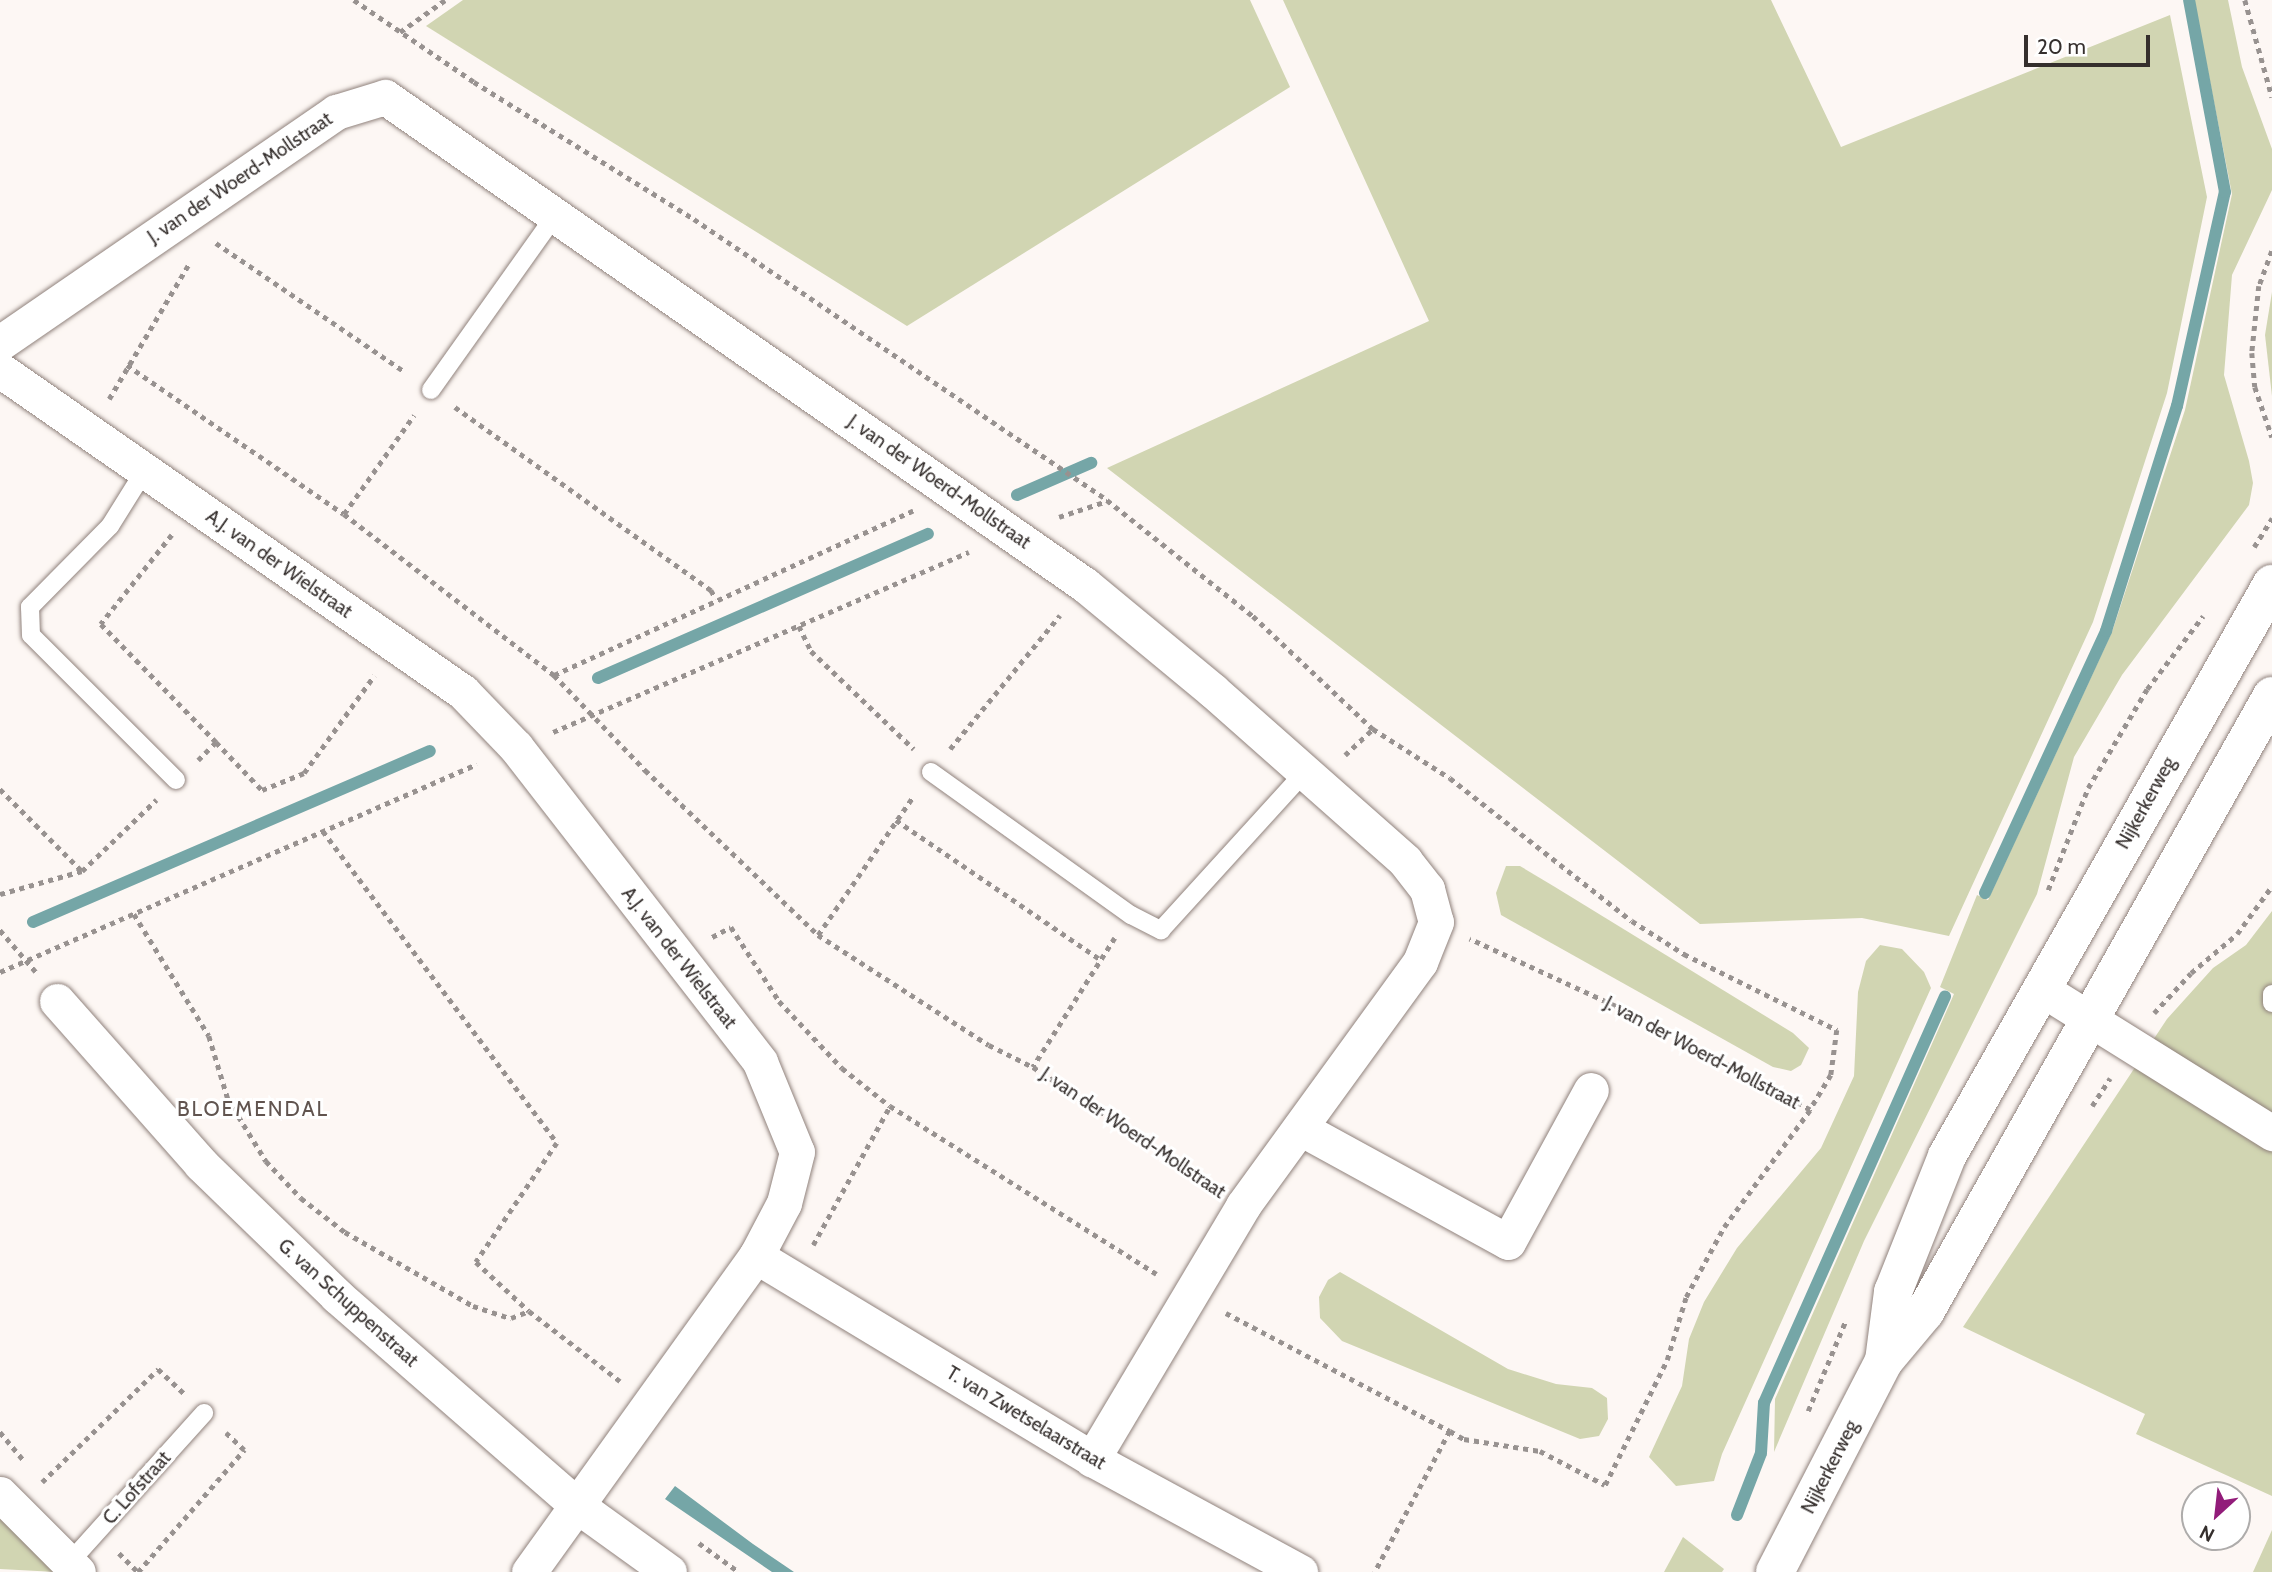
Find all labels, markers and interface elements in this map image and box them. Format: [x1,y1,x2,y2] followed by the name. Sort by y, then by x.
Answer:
[2027,21,2153,65] scale bar
[2037,34,2086,59] text: 20 m
[143,108,337,248] street label: J. van der Woerd-Mollstraat
[843,410,1035,554] street label: J. van der Woerd-Mollstraat
[202,505,356,623] street label: A.J. van der Wielstraat
[2111,753,2181,853] street label: Nijkerkerweg
[617,883,741,1033] street label: A.J. van der Wielstraat
[1600,992,1804,1114] street label: J. van der Woerd-Mollstraat
[1036,1063,1230,1203] street label: J. van der Woerd-Mollstraat
[178,1096,328,1122] district label: BLOEMENDAL
[273,1234,423,1372] street label: G. van Schuppenstraat
[942,1361,1110,1475] street label: T. van Zwetselaarstraat
[1797,1416,1863,1518] street label: Nijkerkerweg
[98,1447,176,1529] street label: C. Lofstraat
[2181,1481,2251,1551] north arrow
[2196,1520,2218,1547] text: N

